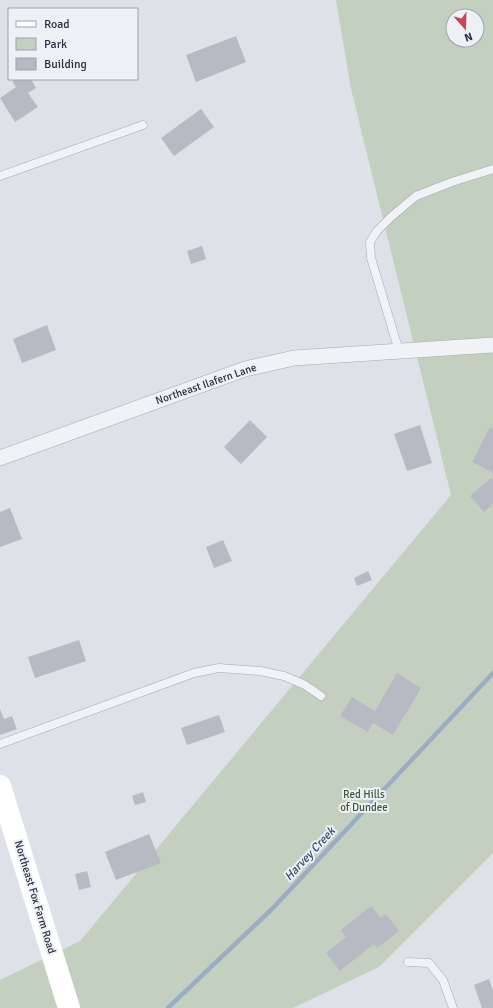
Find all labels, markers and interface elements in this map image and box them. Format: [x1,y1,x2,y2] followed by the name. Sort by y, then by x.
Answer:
[8,8,138,80] legend
[445,8,485,48] north arrow
[44,17,70,32] text: Road
[462,30,474,44] text: N
[44,37,67,52] text: Park
[44,57,87,72] text: Building
[154,361,258,407] street label: Northeast Ilafern Lane
[340,788,388,814] park label: Red Hills of Dundee
[281,823,339,884] water label: Harvey Creek
[12,839,58,955] street label: Northeast Fox Farm Road

